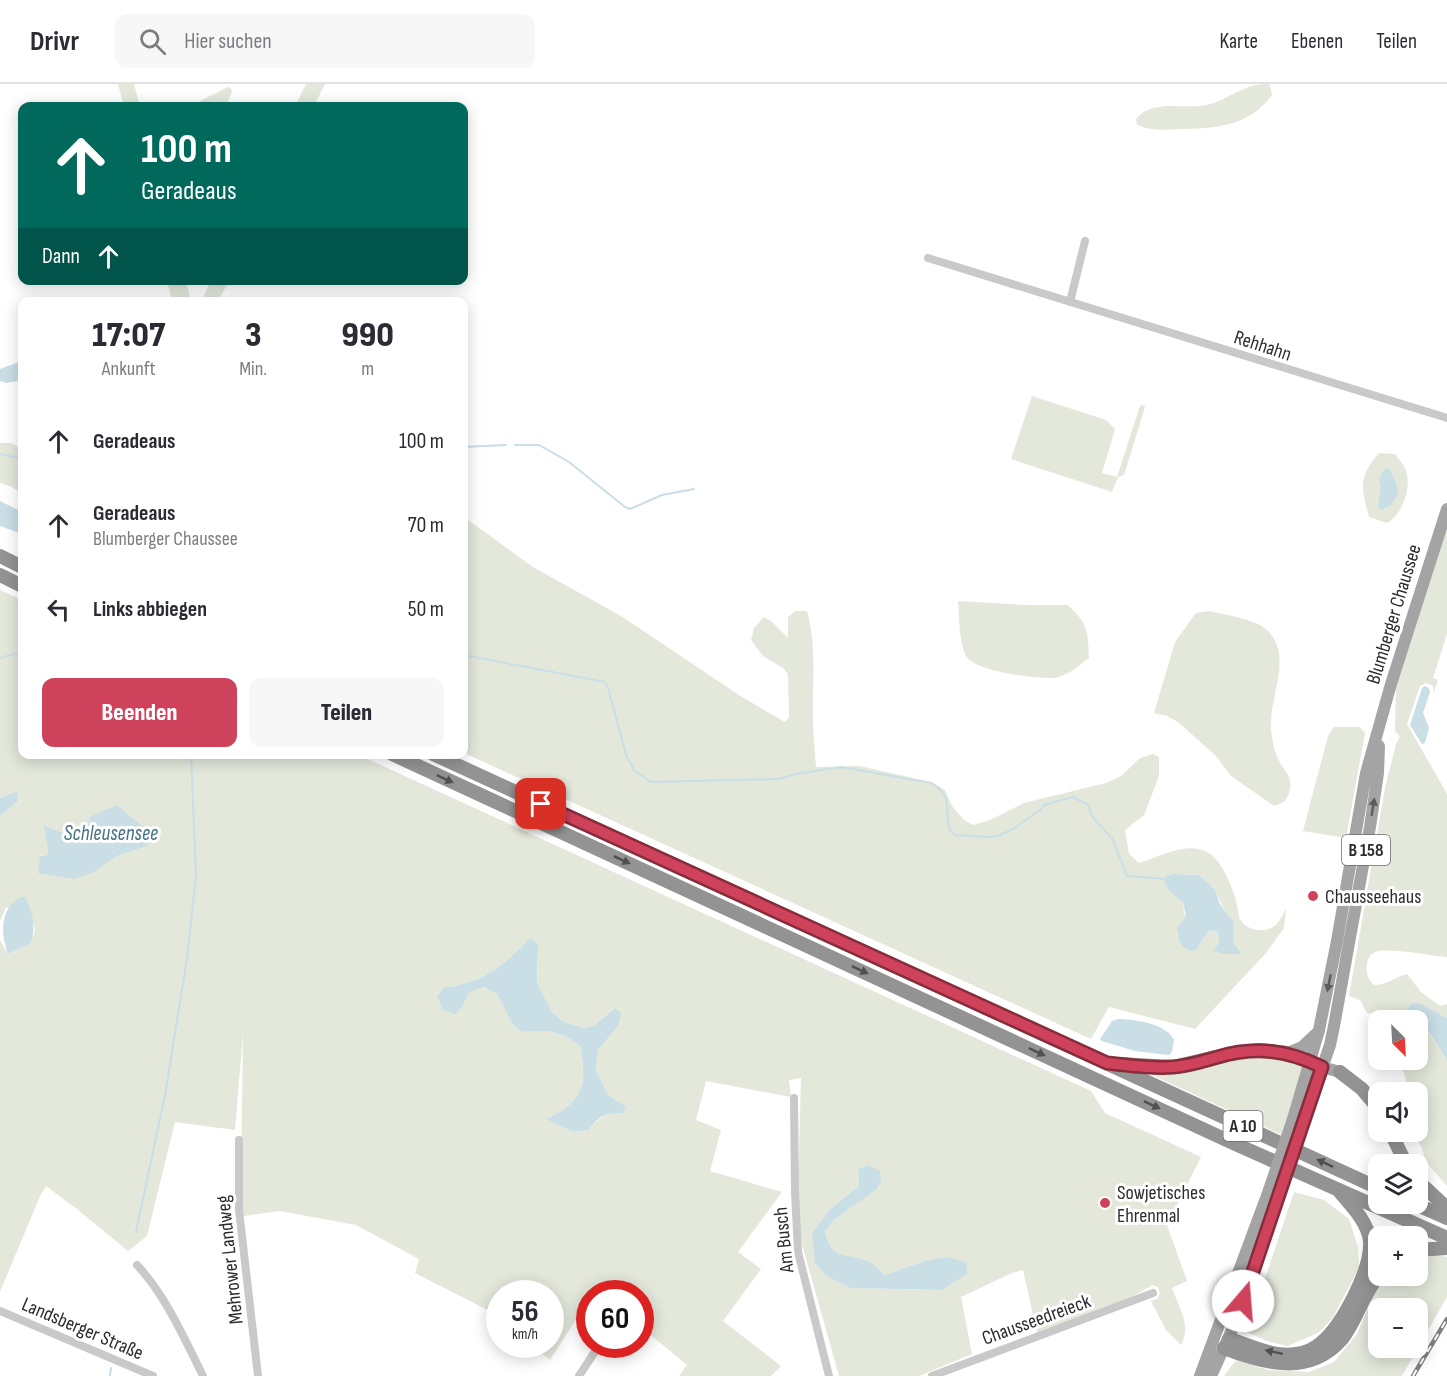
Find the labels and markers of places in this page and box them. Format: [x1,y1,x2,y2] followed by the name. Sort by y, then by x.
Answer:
[515,778,566,829] pin
[1325,885,1421,909] place label: Chausseehaus
[1306,889,1320,903] marker: Chausseehaus
[1117,1181,1205,1228] place label: Sowjetisches Ehrenmal
[1098,1196,1112,1210] marker: Sowjetisches Ehrenmal

